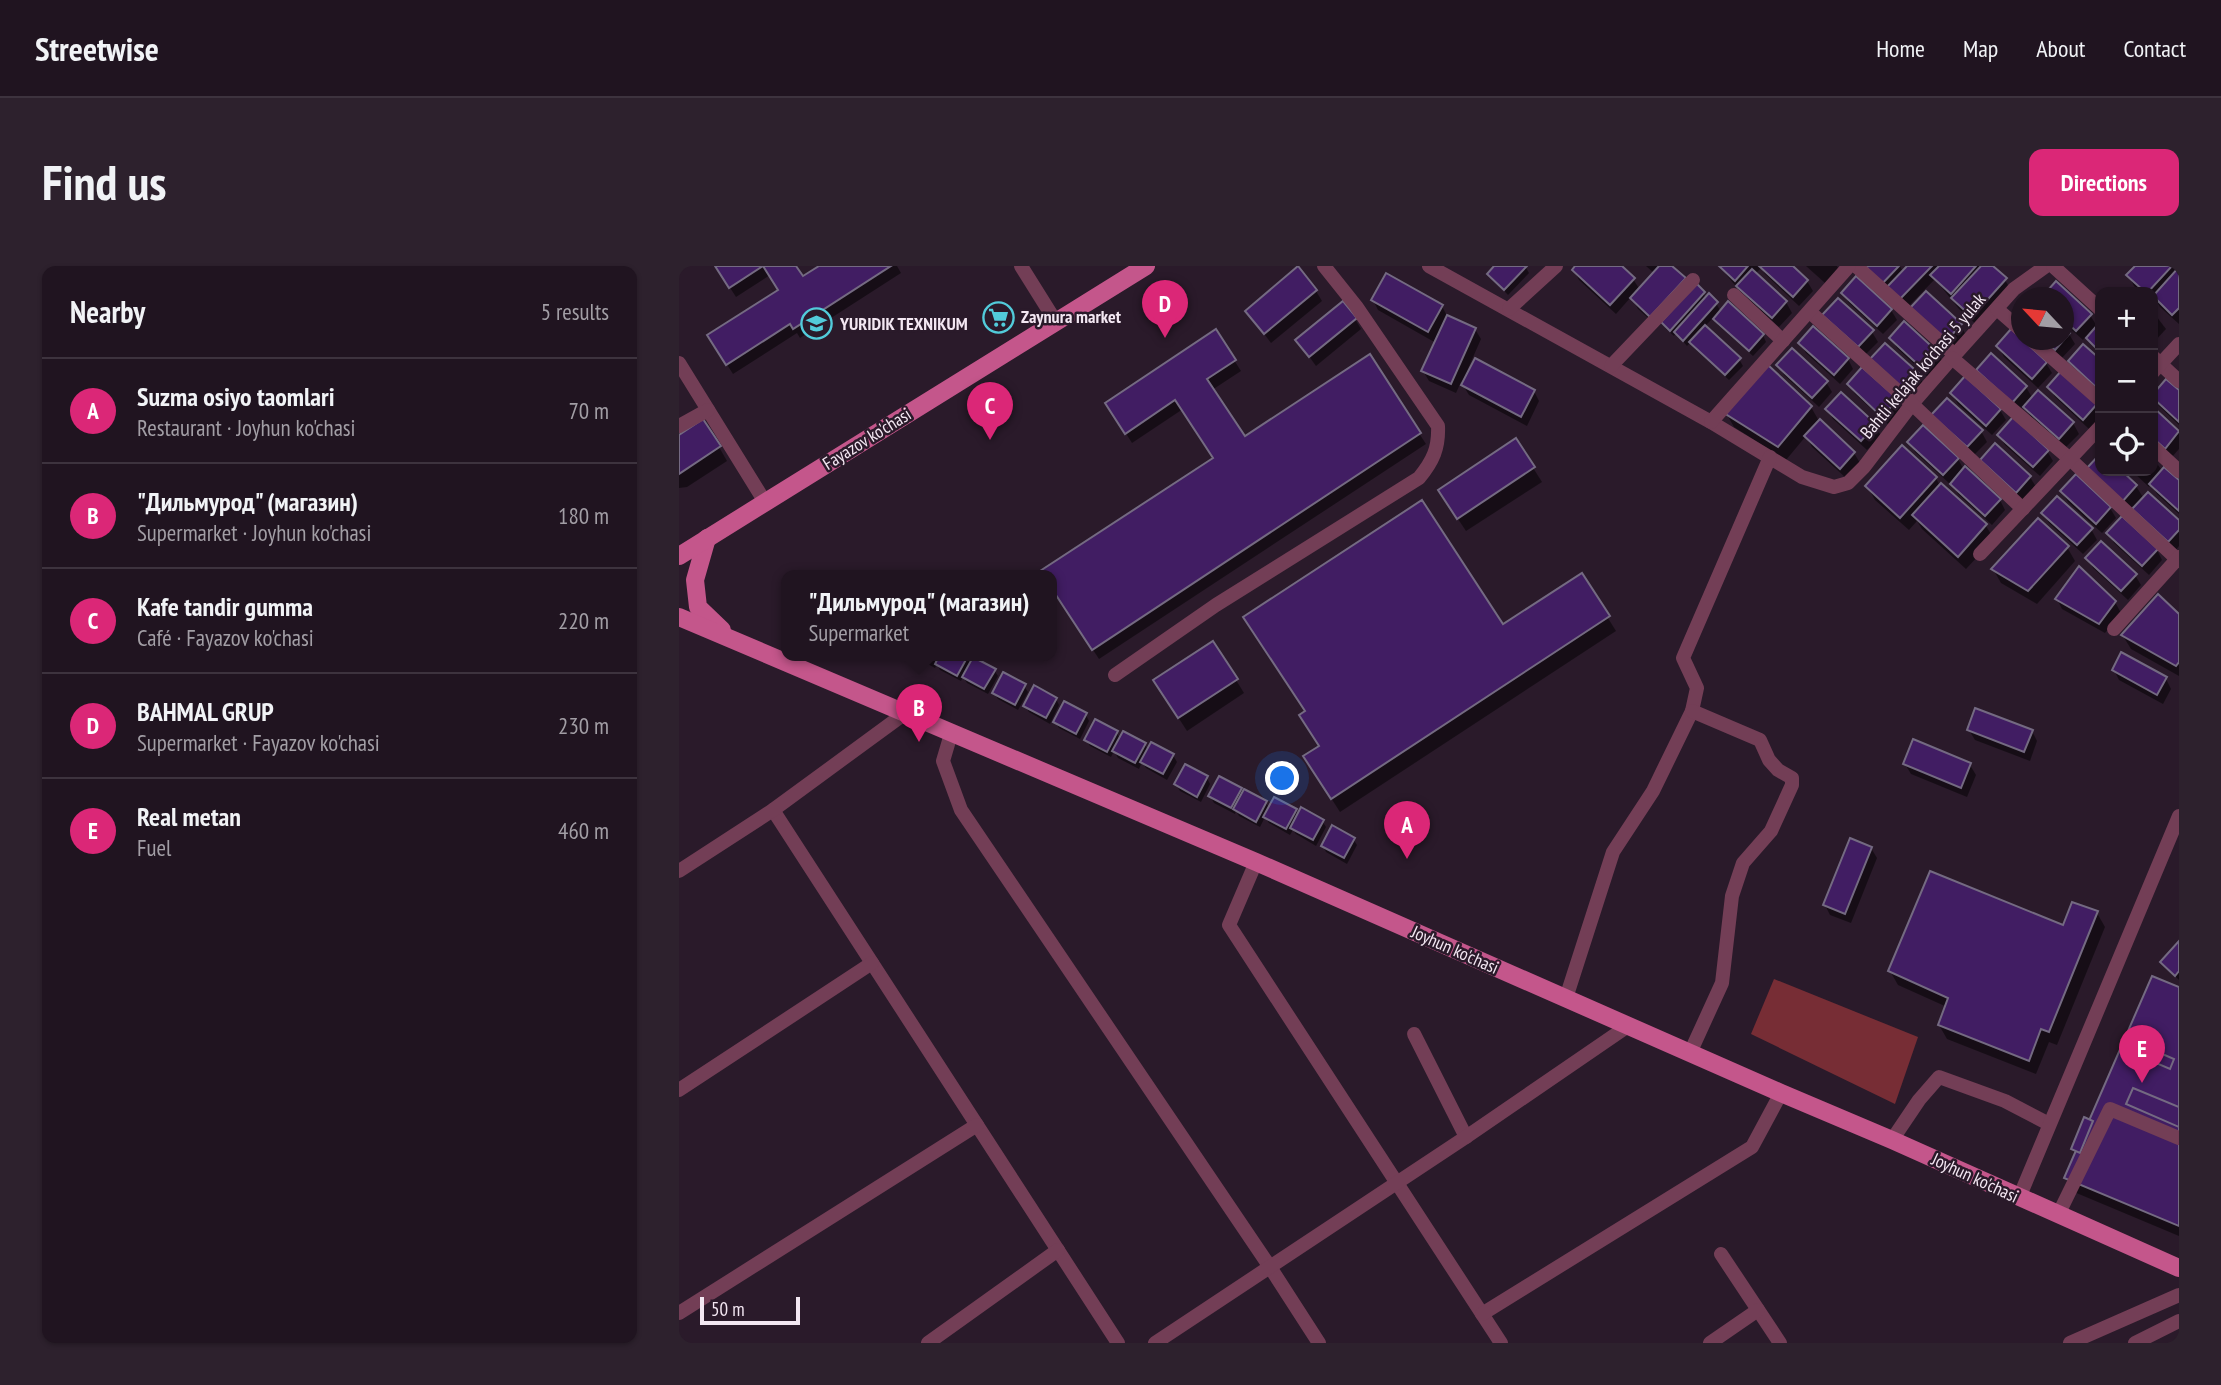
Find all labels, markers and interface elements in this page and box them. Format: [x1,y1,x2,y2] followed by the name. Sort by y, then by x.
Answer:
[35,27,159,70] text: Streetwise
[1876,33,1925,64] text: Home
[1963,33,1998,64] text: Map
[2036,33,2085,64] text: About
[2123,33,2186,64] text: Contact
[2029,149,2179,216] button: Directions
[42,150,166,214] text: Find us
[1142,280,1188,338] pin: D
[2011,287,2074,350] north arrow
[2095,287,2158,476] map controls
[2095,287,2158,350] button: +
[1855,288,1990,443] street label: Bahtli kelajak ko'chasi 5 yulak
[70,292,145,331] text: Nearby
[541,297,609,326] text: 5 results
[981,300,1015,334] supermarket icon: Zaynura market
[1021,305,1122,328] place label: Zaynura market
[800,307,834,341] school or university icon: YURIDIK TEXNIKUM
[839,312,968,335] place label: YURIDIK TEXNIKUM
[2095,350,2158,413] button: −
[137,380,335,413] text: Suzma osiyo taomlari
[967,382,1013,440] pin: C
[87,396,99,425] text: A
[568,396,609,425] text: 70 m
[818,402,915,475] street label: Fayazov ko'chasi
[137,413,356,442] text: Restaurant · Joyhun ko'chasi
[2095,413,2158,476] button: locate
[137,485,358,518] text: "Дильмурод" (магазин)
[87,501,99,530] text: B
[558,501,609,530] text: 180 m
[137,518,371,547] text: Supermarket · Joyhun ko'chasi
[781,570,1057,661] popup
[809,585,1029,618] text: "Дильмурод" (магазин)
[137,590,313,623] text: Kafe tandir gumma
[88,606,98,635] text: C
[558,606,609,635] text: 220 m
[809,618,909,647] text: Supermarket
[137,623,314,652] text: Café · Fayazov ko'chasi
[896,684,942,742] pin: B
[137,695,274,728] text: BAHMAL GRUP
[87,711,99,740] text: D
[558,711,609,740] text: 230 m
[137,728,380,757] text: Supermarket · Fayazov ko'chasi
[1265,761,1299,795] your location
[137,800,241,833] text: Real metan
[1384,801,1430,859] pin: A
[88,816,98,845] text: E
[558,816,609,845] text: 460 m
[137,833,171,862] text: Fuel
[1407,920,1502,979] street label: Joyhun ko'chasi
[2119,1025,2165,1083] pin: E
[1927,1147,2022,1208] street label: Joyhun ko'chasi
[700,1294,800,1326] scale bar
[711,1297,745,1321] text: 50 m

